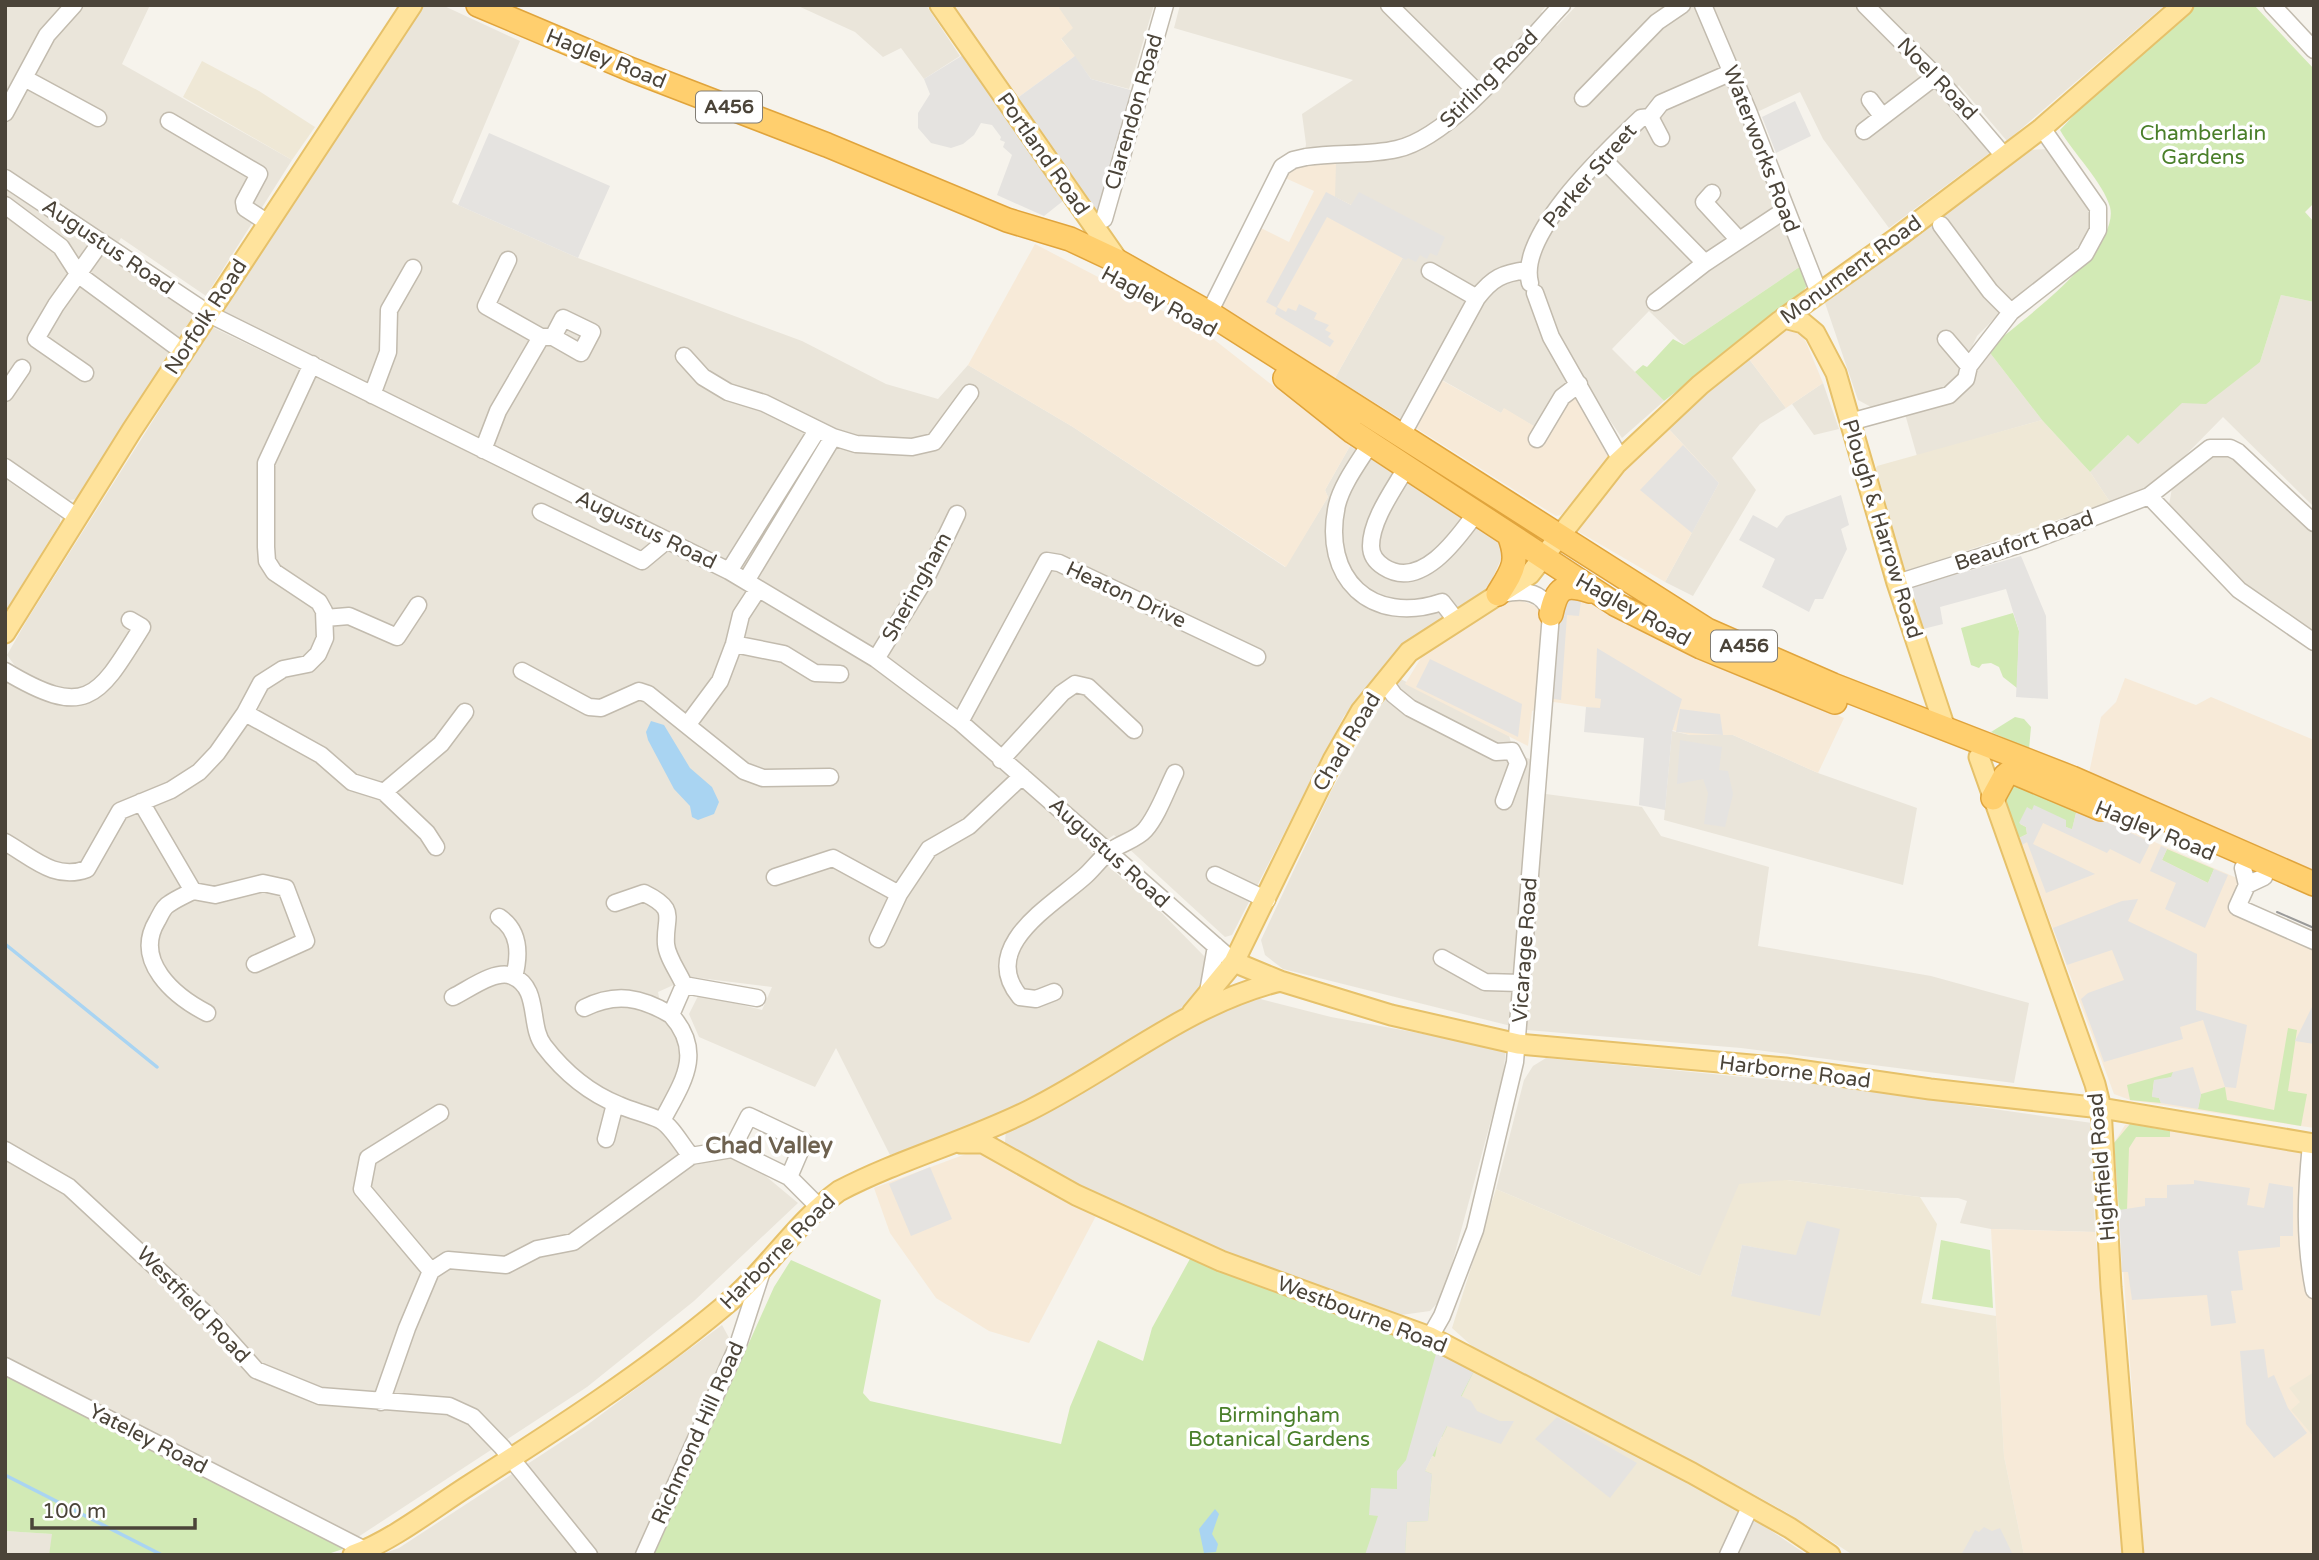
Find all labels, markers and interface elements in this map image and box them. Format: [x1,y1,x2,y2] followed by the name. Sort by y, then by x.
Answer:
[542,24,670,94] street label: Hagley Road
[1435,25,1543,133] street label: Stirling Road
[1100,31,1168,193] street label: Clarendon Road
[1892,33,1982,125] street label: Noel Road
[1718,62,1804,236] street label: Waterworks Road
[991,88,1095,220] street label: Portland Road
[696,92,762,122] road number: A456
[1538,119,1642,233] street label: Parker Street
[2140,121,2266,170] park label: Chamberlain Gardens
[37,194,179,300] street label: Augustus Road
[1776,210,1926,330] street label: Monument Road
[159,255,253,379] street label: Norfolk Road
[1097,261,1221,343] street label: Hagley Road
[1837,416,1927,642] street label: Plough & Harrow Road
[572,485,720,575] street label: Augustus Road
[1951,506,2097,576] street label: Beaufort Road
[877,528,957,646] street label: Sheringham
[1062,556,1190,634] street label: Heaton Drive
[1571,568,1695,652] street label: Hagley Road
[1711,631,1777,662] road number: A456
[1308,688,1386,796] street label: Chad Road
[1044,792,1174,914] street label: Augustus Road
[2091,796,2219,866] street label: Hagley Road
[1507,876,1543,1024] street label: Vicarage Road
[1718,1050,1872,1094] street label: Harborne Road
[2083,1092,2121,1242] street label: Highfield Road
[705,1132,834,1160] district label: Chad Valley
[715,1189,841,1315] street label: Harborne Road
[131,1242,255,1368] street label: Westfield Road
[1274,1271,1450,1359] street label: Westbourne Road
[646,1338,750,1528] street label: Richmond Hill Road
[85,1398,211,1480] street label: Yateley Road
[1188,1403,1370,1452] park label: Birmingham Botanical Gardens
[32,1486,194,1530] scale bar
[42,1499,106,1524] text: 100 m

